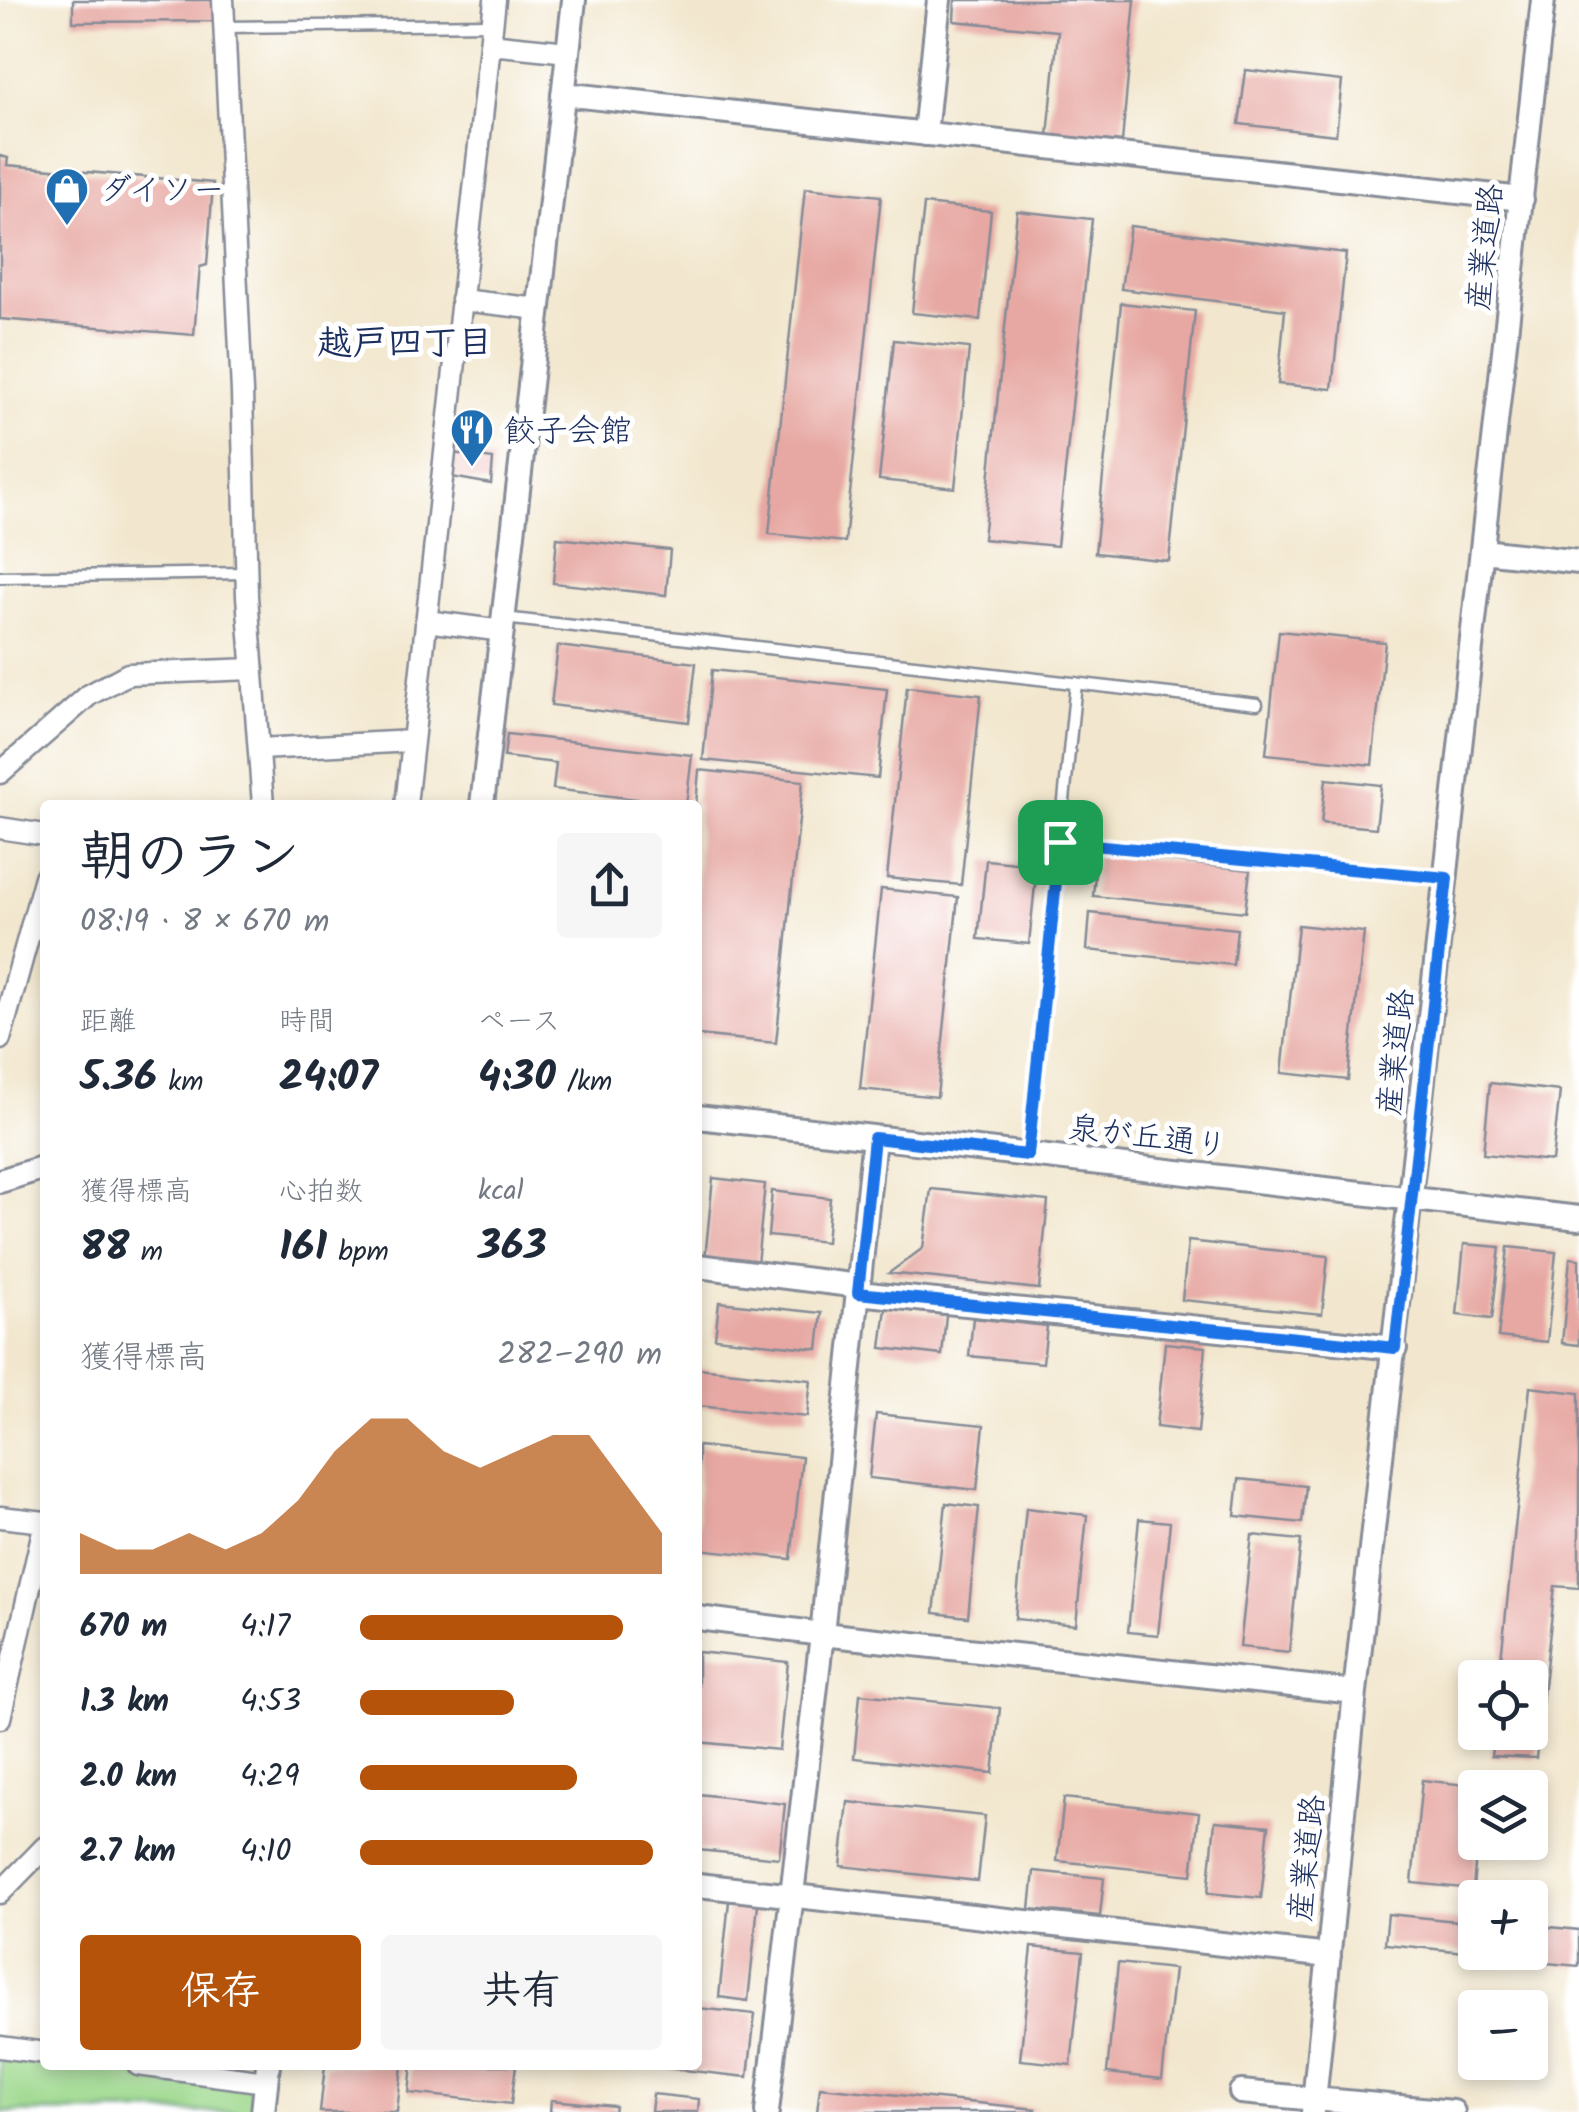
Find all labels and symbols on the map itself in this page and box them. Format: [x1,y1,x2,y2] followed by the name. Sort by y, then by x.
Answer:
[44,166,90,227] shop icon: ダイソー
[100,166,225,217] place label: ダイソー
[1454,181,1519,314] street label: 産業道路
[317,317,493,373] district label: 越戸四丁目
[449,407,495,468] restaurant icon: 餃子会館
[504,407,632,458] place label: 餃子会館
[1018,800,1103,885] pin
[1365,986,1430,1119] street label: 産業道路
[1065,1103,1230,1174] street label: 泉が丘通り
[1276,1792,1341,1925] street label: 産業道路

